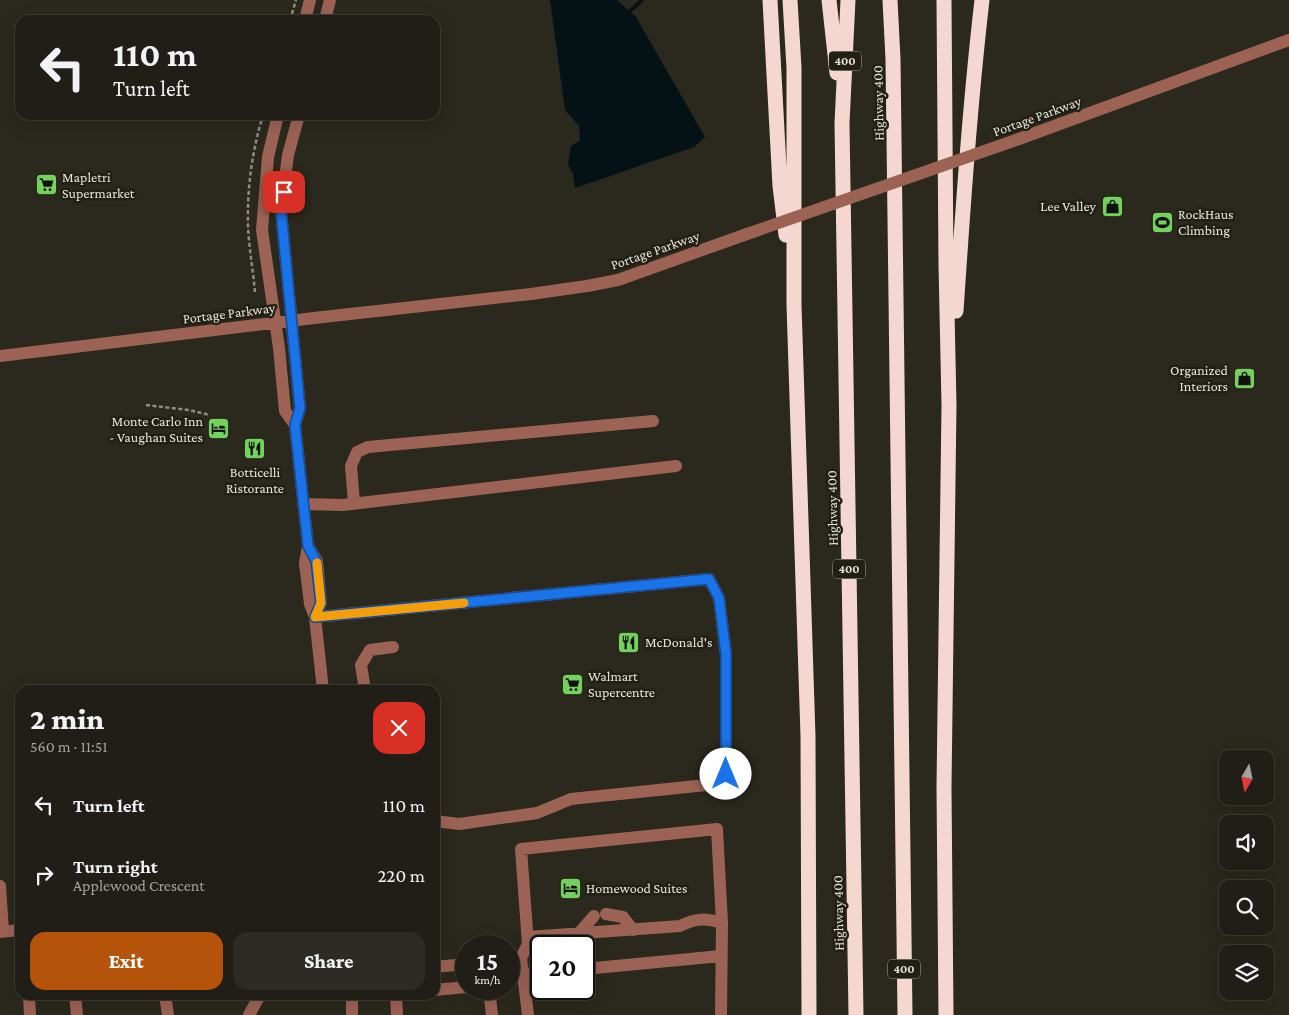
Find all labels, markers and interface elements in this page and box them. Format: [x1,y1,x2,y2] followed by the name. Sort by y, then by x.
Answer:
[30,35,95,100] icon: left
[113,35,197,74] text: 110 m
[829,51,861,70] road number: 400
[869,65,887,141] street label: Highway 400
[113,76,190,101] text: Turn left
[991,92,1084,139] street label: Portage Parkway
[62,169,135,201] place label: Mapletri Supermarket
[263,171,305,213] pin
[34,173,58,197] supermarket icon: Mapletri Supermarket
[270,178,298,206] icon: arrive
[1100,194,1124,218] shop icon: Lee Valley
[1040,198,1097,214] place label: Lee Valley
[1178,206,1234,238] place label: RockHaus Climbing
[1150,210,1174,234] sports icon: RockHaus Climbing
[608,227,702,273] street label: Portage Parkway
[182,299,277,327] street label: Portage Parkway
[1170,362,1229,394] place label: Organized Interiors
[1232,366,1256,390] shop icon: Organized Interiors
[109,413,203,445] place label: Monte Carlo Inn - Vaughan Suites
[207,417,231,441] hotel icon: Monte Carlo Inn - Vaughan Suites
[243,437,267,461] restaurant icon: Botticelli Ristorante
[226,464,284,496] place label: Botticelli Ristorante
[823,470,841,546] street label: Highway 400
[833,560,865,578] road number: 400
[617,630,641,654] restaurant icon: McDonald's
[645,634,712,650] place label: McDonald's
[588,668,655,700] place label: Walmart Supercentre
[560,672,584,696] supermarket icon: Walmart Supercentre
[30,702,104,735] text: 2 min
[373,702,425,754] button: close
[30,738,107,755] text: 560 m · 11:51
[699,747,751,799] position arrow
[1219,750,1274,805] north arrow
[1219,750,1274,1000] map controls
[30,791,58,819] icon: left
[73,795,145,816] text: Turn left
[383,795,425,816] text: 110 m
[1219,815,1274,870] button: sound
[73,856,158,877] text: Turn right
[30,861,58,889] icon: right
[377,865,425,886] text: 220 m
[829,875,847,951] street label: Highway 400
[558,876,582,900] hotel icon: Homewood Suites
[73,877,205,894] text: Applewood Crescent
[586,880,687,896] place label: Homewood Suites
[1219,880,1274,935] button: search
[30,932,223,990] button: Exit
[233,932,425,990] button: Share
[530,935,595,1000] speed limit sign: 20
[1219,945,1274,1000] button: layers
[477,948,498,975] text: 15
[888,960,920,979] road number: 400
[475,973,500,987] text: km/h

